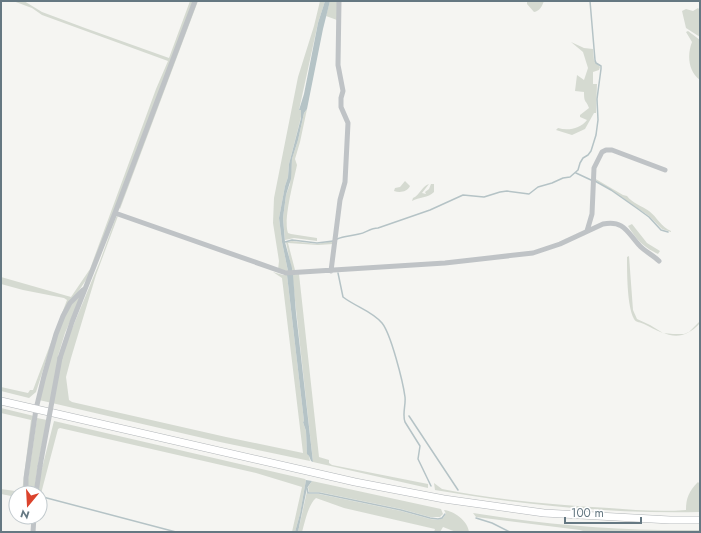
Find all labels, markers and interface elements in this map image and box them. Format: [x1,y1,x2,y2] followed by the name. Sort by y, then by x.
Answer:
[8,485,48,525] north arrow
[565,499,641,525] scale bar
[571,504,604,522] text: 100 m
[18,506,32,523] text: N

